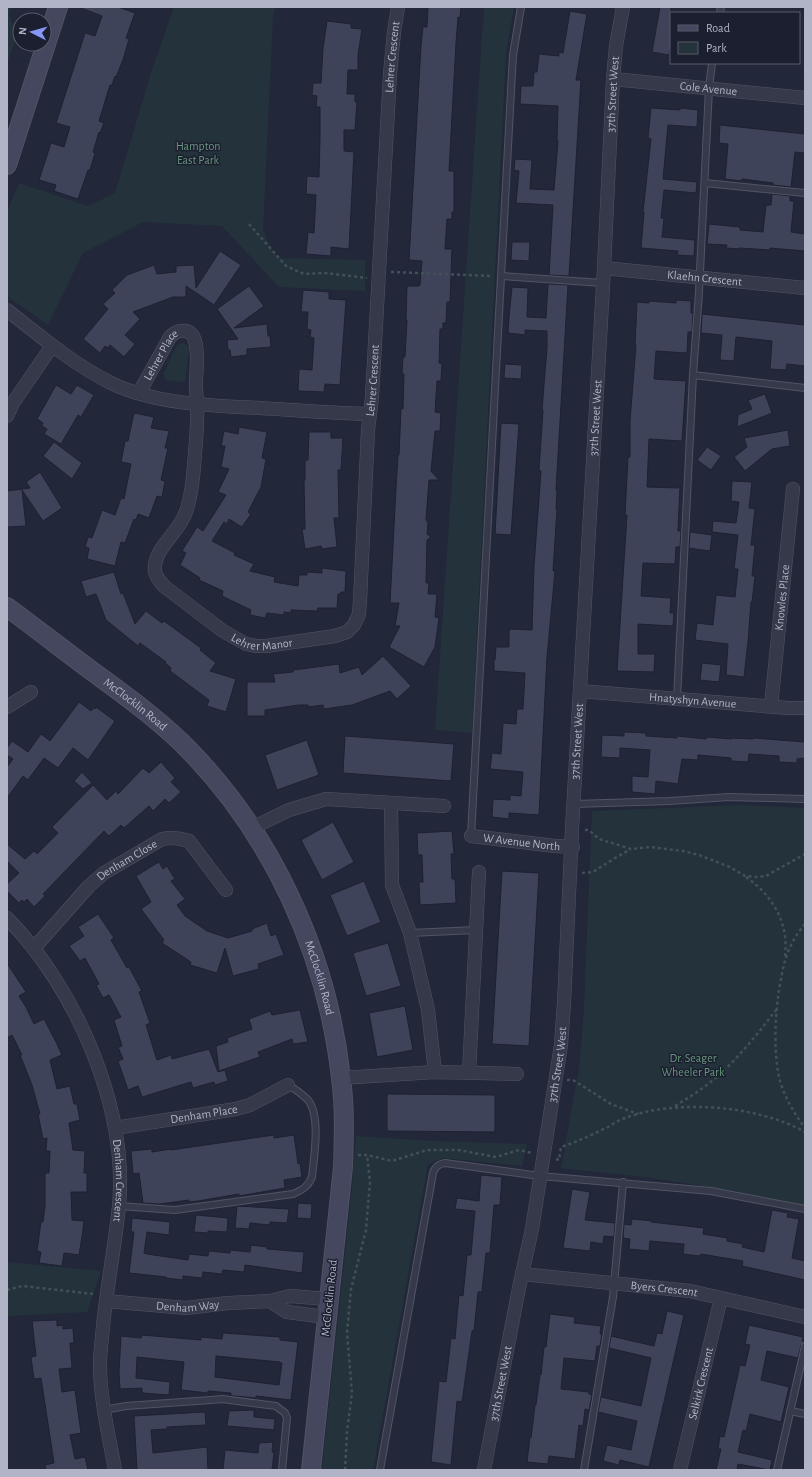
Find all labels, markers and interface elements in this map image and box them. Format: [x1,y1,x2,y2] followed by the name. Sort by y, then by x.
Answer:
[12,12,52,52] north arrow
[670,12,800,64] legend
[383,20,402,93] street label: Lehrer Crescent
[706,22,730,34] text: Road
[17,27,28,35] text: N
[706,42,727,54] text: Park
[604,56,621,133] street label: 37th Street West
[679,80,738,97] street label: Cole Avenue
[176,140,220,166] park label: Hampton East Park
[667,268,743,288] street label: Klaehn Crescent
[141,327,180,382] street label: Lehrer Place
[364,344,381,417] street label: Lehrer Crescent
[587,379,604,456] street label: 37th Street West
[773,564,791,631] street label: Knowles Place
[229,631,293,653] street label: Lehrer Manor
[101,676,170,733] street label: McClocklin Road
[648,691,737,710] street label: Hnatyshyn Avenue
[569,703,585,780] street label: 37th Street West
[482,831,560,852] street label: W Avenue North
[94,837,159,883] street label: Denham Close
[303,939,336,1016] street label: McClocklin Road
[546,1026,568,1103] street label: 37th Street West
[662,1052,725,1078] park label: Dr. Seager Wheeler Park
[170,1103,238,1125] street label: Denham Place
[111,1138,126,1223] street label: Denham Crescent
[319,1259,339,1337] street label: McClocklin Road
[630,1279,699,1299] street label: Byers Crescent
[156,1298,220,1314] street label: Denham Way
[488,1345,514,1422] street label: 37th Street West
[686,1346,715,1421] street label: Selkirk Crescent

